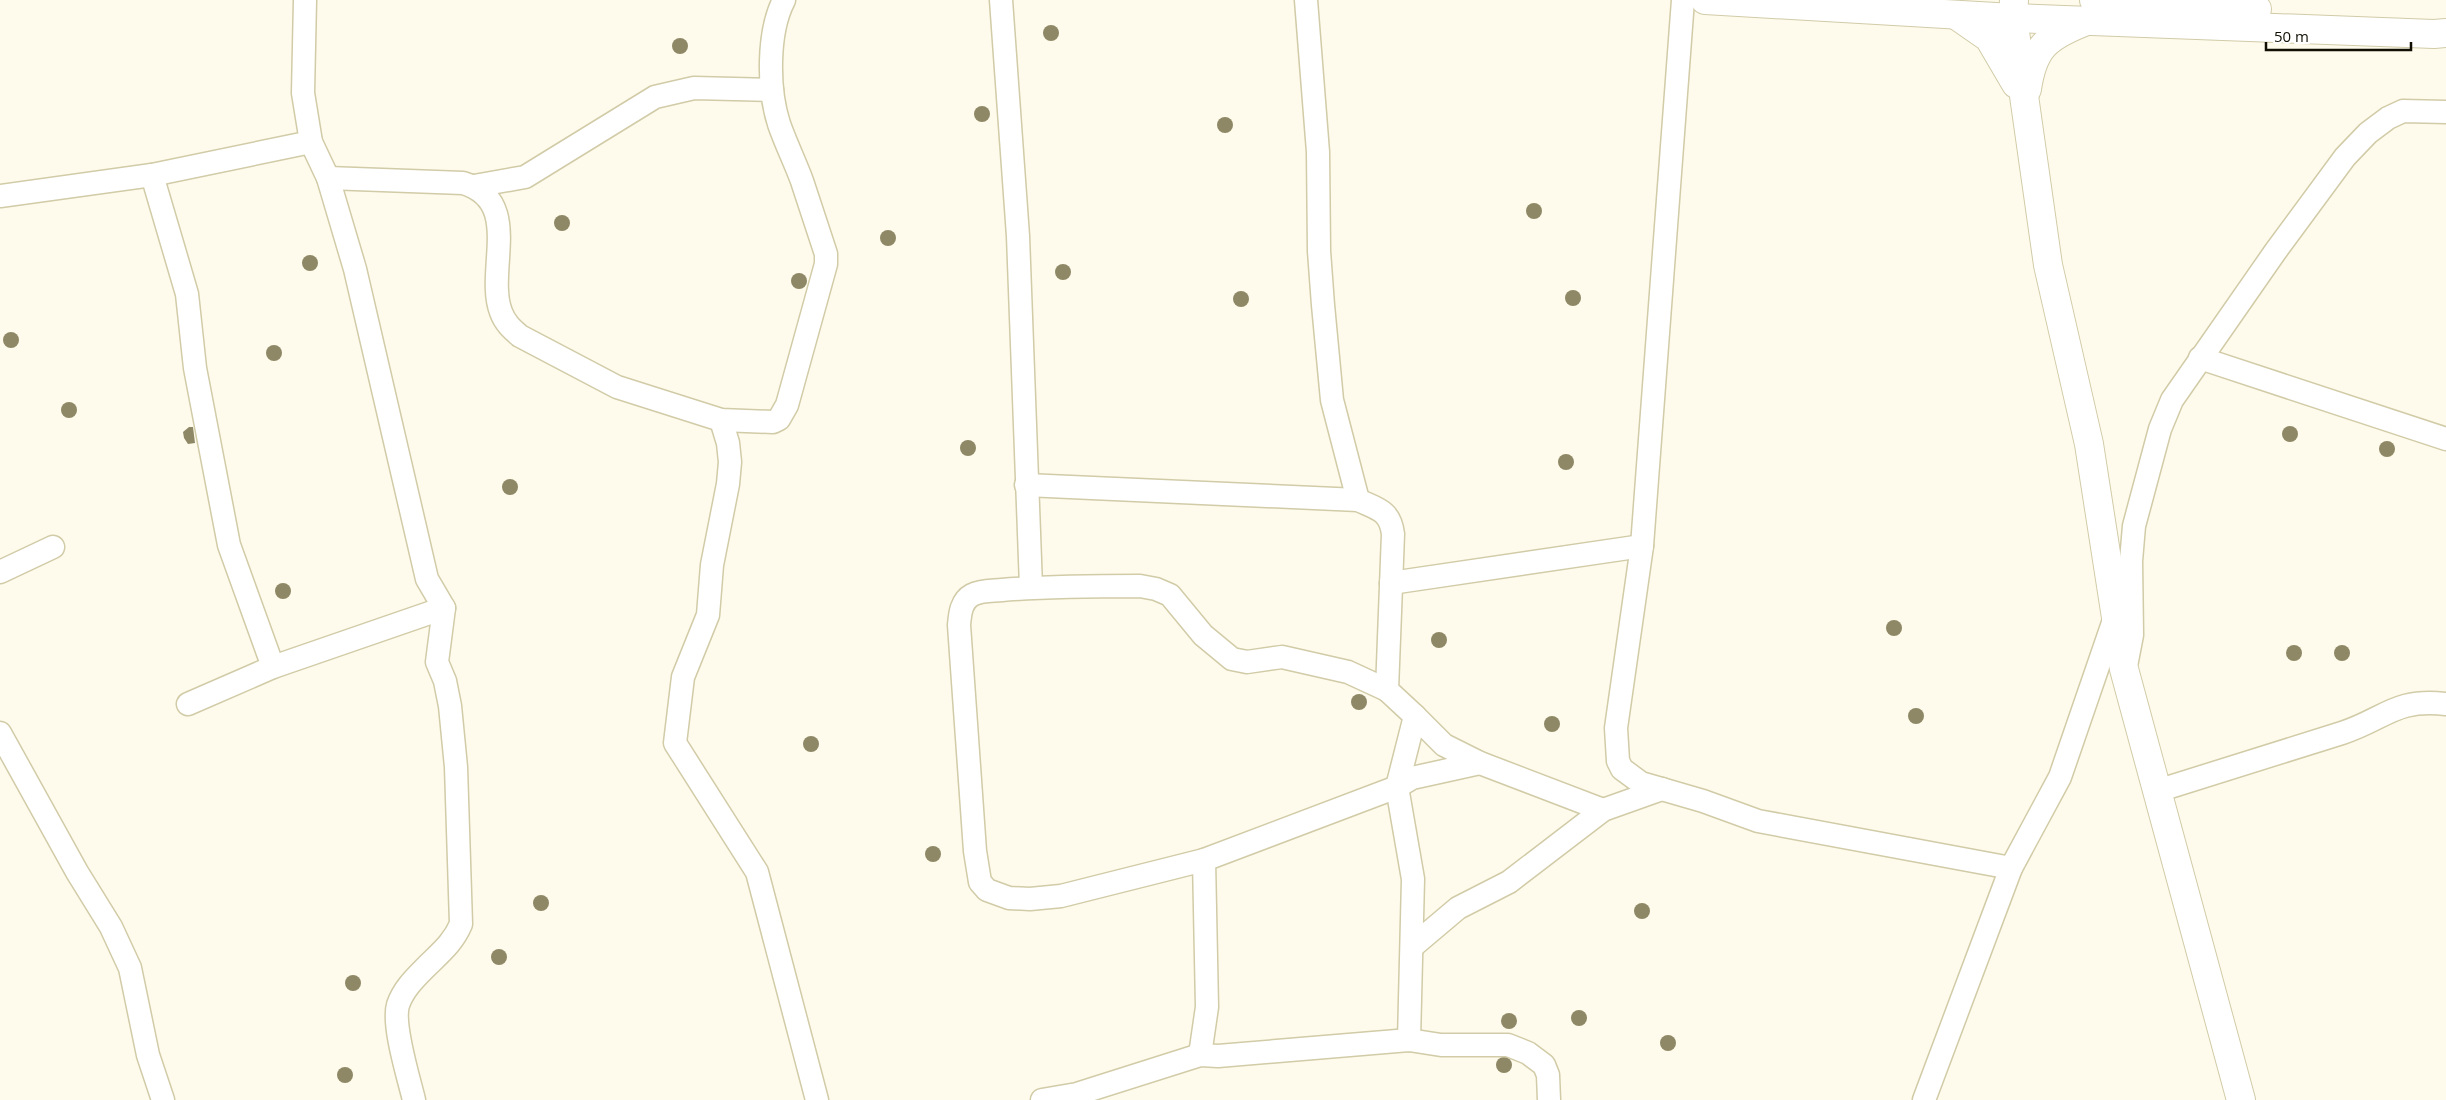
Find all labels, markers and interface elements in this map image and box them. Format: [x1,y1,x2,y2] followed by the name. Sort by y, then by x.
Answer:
[2266,20,2411,52] scale bar
[2274,26,2309,46] text: 50 m

